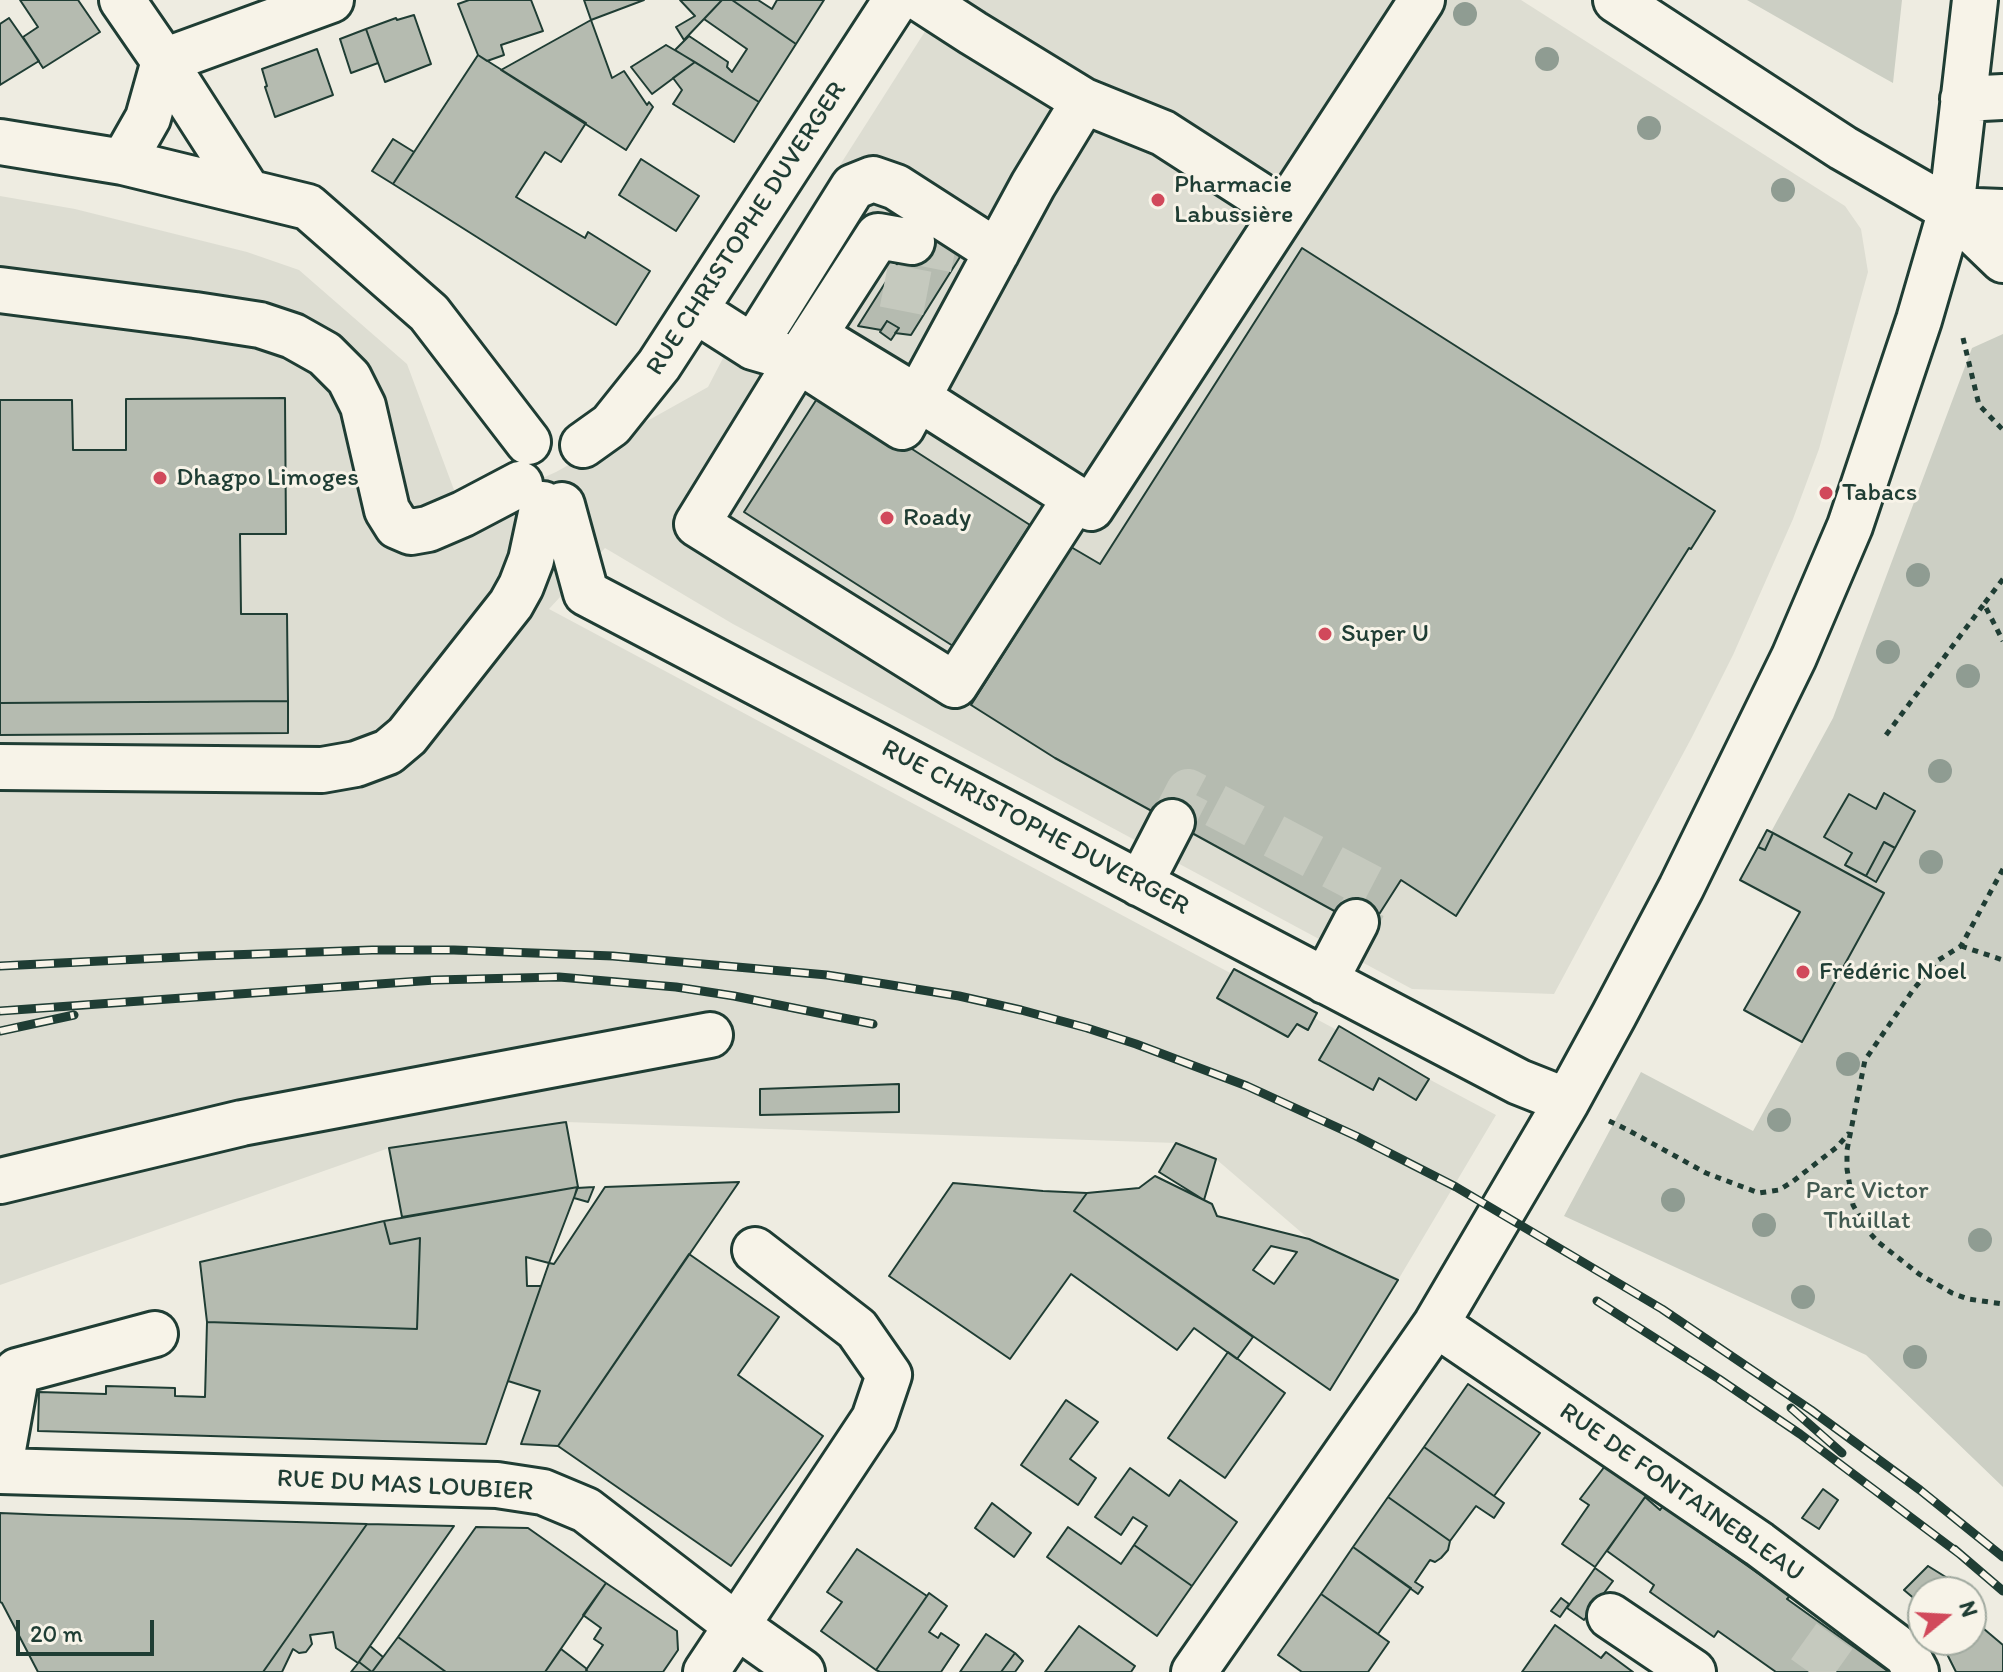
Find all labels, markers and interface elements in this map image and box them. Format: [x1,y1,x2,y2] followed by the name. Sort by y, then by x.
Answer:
[640,76,854,382] street label: RUE CHRISTOPHE DUVERGER
[1174,169,1293,230] place label: Pharmacie Labussière
[1149,191,1167,209] marker: Pharmacie Labussière
[176,462,359,494] place label: Dhagpo Limoges
[151,469,169,487] marker: Dhagpo Limoges
[1842,477,1917,509] place label: Tabacs
[1817,484,1835,502] marker: Tabacs
[903,502,971,534] place label: Roady
[878,509,896,527] marker: Roady
[1341,618,1429,650] place label: Super U
[1316,625,1334,643] marker: Super U
[876,733,1194,923] street label: RUE CHRISTOPHE DUVERGER
[1819,956,1967,988] place label: Frédéric Noel
[1794,963,1812,981] marker: Frédéric Noel
[1806,1175,1928,1236] park label: Parc Victor Thuillat
[1553,1397,1809,1589] street label: RUE DE FONTAINEBLEAU
[276,1464,534,1508] street label: RUE DU MAS LOUBIER
[1907,1576,1987,1656] north arrow
[1953,1598,1984,1620] text: N
[20,1604,158,1654] scale bar
[30,1619,83,1648] text: 20 m

